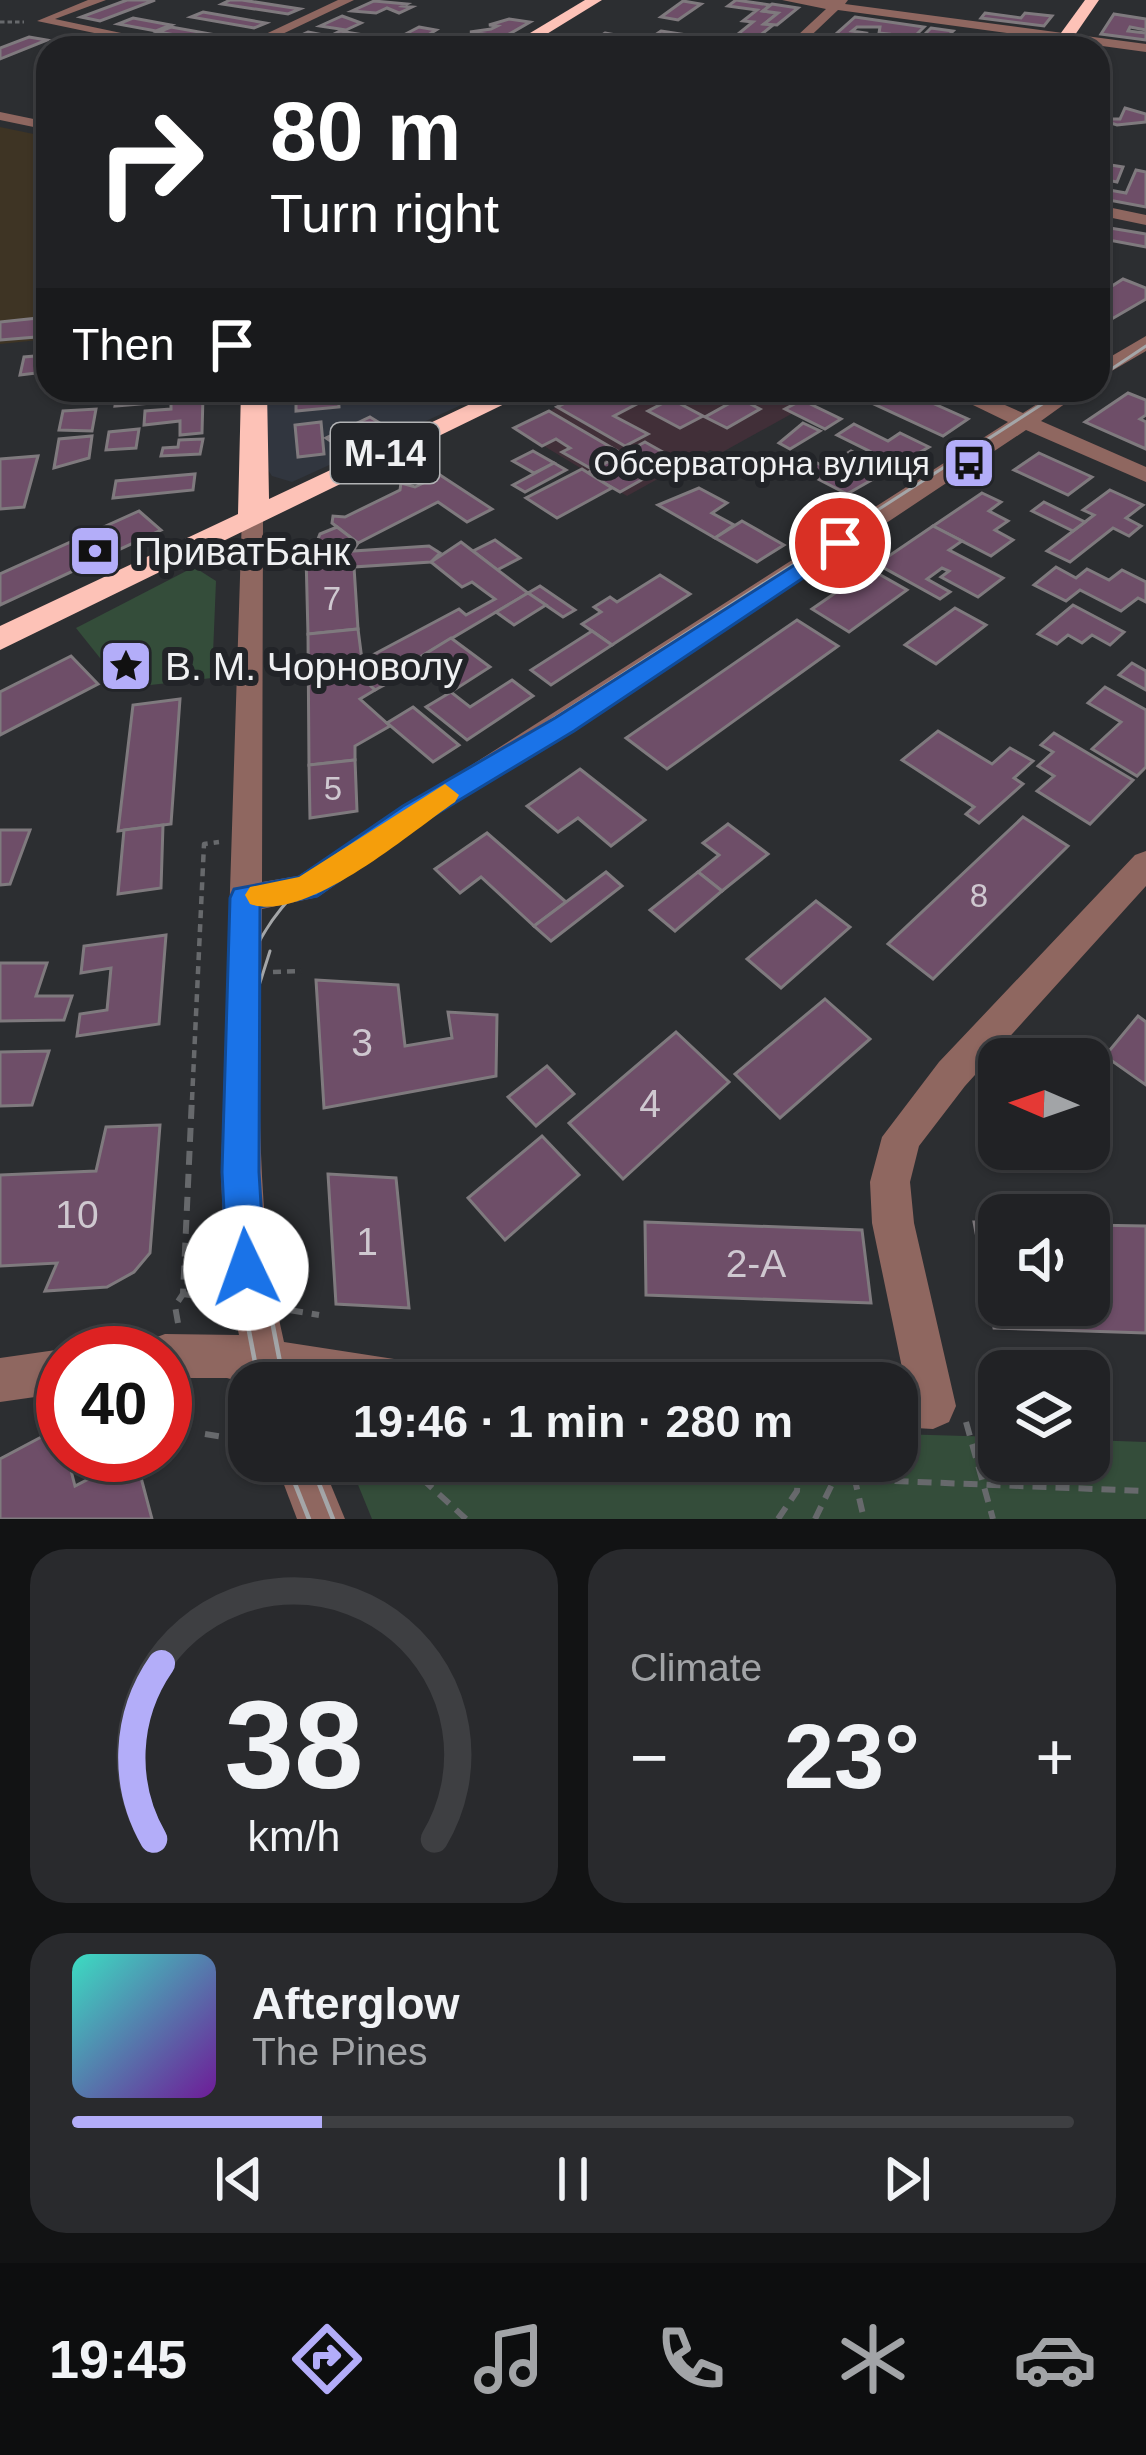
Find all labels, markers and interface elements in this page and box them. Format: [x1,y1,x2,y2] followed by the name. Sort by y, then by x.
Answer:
[72,84,228,240] icon: right
[270,84,461,178] text: 80 m
[270,183,499,243] text: Turn right
[199,312,265,378] icon: arrive
[72,319,175,370] text: Then
[331,423,439,483] road number: М-14
[941,435,997,491] bus stop icon: Обсерваторна вулиця
[594,445,930,482] place label: Обсерваторна вулиця
[789,492,891,594] pin
[807,510,873,576] icon: arrive
[67,523,123,579] bank icon: ПриватБанк
[134,530,351,573] place label: ПриватБанк
[323,580,341,617] house number: 7
[98,638,154,694] place icon: В. М. Чорноволу
[165,645,463,688] place label: В. М. Чорноволу
[324,770,342,807] house number: 5
[970,877,988,914] house number: 8
[351,1021,373,1064] house number: 3
[978,1038,1110,1170] north arrow
[978,1038,1110,1482] map controls
[639,1082,661,1125] house number: 4
[55,1193,99,1236] house number: 10
[978,1194,1110,1326] button: sound
[183,1205,309,1331] position arrow
[356,1220,378,1263] house number: 1
[726,1242,786,1285] house number: 2-А
[36,1326,192,1482] speed limit sign: 40
[978,1350,1110,1482] button: layers
[353,1396,793,1447] text: 19:46 · 1 min · 280 m
[630,1646,762,1689] text: Climate
[225,1675,363,1814] text: 38
[784,1707,920,1807] text: 23°
[630,1720,669,1794] text: −
[1035,1720,1074,1794] text: +
[248,1812,340,1860] text: km/h
[252,1978,460,2029] text: Afterglow
[252,2030,428,2073] text: The Pines
[206,2146,272,2212] icon: previous
[540,2146,606,2212] icon: pause
[874,2146,940,2212] icon: next
[285,2317,369,2401] icon: directions
[467,2317,551,2401] icon: music
[649,2317,733,2401] icon: phone
[831,2317,915,2401] icon: climate
[1013,2317,1097,2401] icon: car
[49,2329,187,2389] text: 19:45

